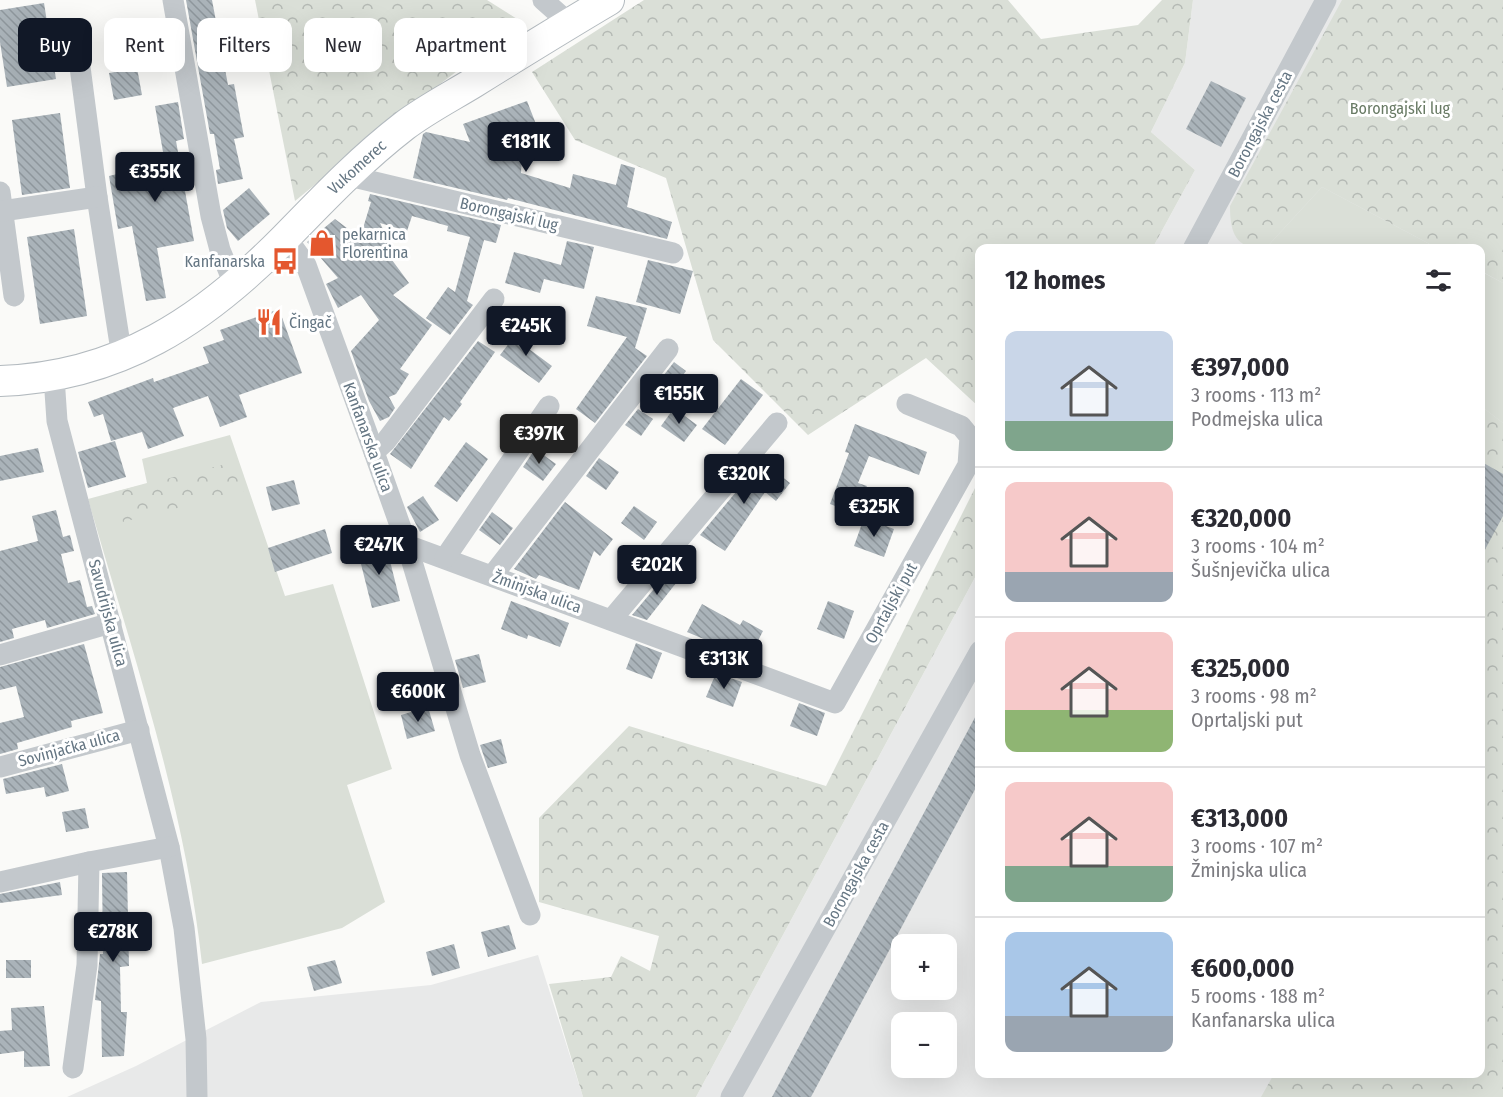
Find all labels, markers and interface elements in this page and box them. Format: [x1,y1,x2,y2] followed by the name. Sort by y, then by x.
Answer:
[18,18,92,72] chip: Buy
[104,18,185,72] chip: Rent
[197,18,292,72] chip: Filters
[304,18,382,72] chip: New
[394,18,527,72] chip: Apartment
[1224,67,1296,181] street label: Borongajska cesta
[1350,99,1451,118] park label: Borongajski lug
[484,122,568,173] pin: €181K
[502,129,550,153] text: €181K
[324,136,390,198] street label: Vukomerec
[113,152,197,203] pin: €355K
[129,159,181,183] text: €355K
[458,193,560,235] street label: Borongajski lug
[342,225,409,262] place label: pekarnica Florentina
[307,228,337,258] shop icon: pekarnica Florentina
[270,246,300,276] bus stop icon: Kanfanarska
[184,252,265,271] place label: Kanfanarska
[1422,264,1455,297] icon: filters
[1005,265,1105,296] text: 12 homes
[484,306,568,357] pin: €245K
[254,307,284,337] restaurant icon: Čingač
[289,312,332,332] place label: Čingač
[501,313,551,337] text: €245K
[1191,352,1289,383] text: €397,000
[1053,355,1125,427] icon: home
[637,374,721,425] pin: €155K
[339,379,397,495] street label: Kanfanarska ulica
[654,381,704,405] text: €155K
[1191,383,1321,407] text: 3 rooms · 113 m²
[1191,407,1323,431] text: Podmejska ulica
[497,414,581,465] pin: €397K
[514,421,564,445] text: €397K
[702,454,786,505] pin: €320K
[718,461,770,485] text: €320K
[832,487,916,538] pin: €325K
[849,494,899,518] text: €325K
[1191,503,1291,534] text: €320,000
[1053,506,1125,578] icon: home
[337,525,421,576] pin: €247K
[354,532,404,556] text: €247K
[1191,534,1325,558] text: 3 rooms · 104 m²
[615,545,699,596] pin: €202K
[631,552,683,576] text: €202K
[85,557,131,669] street label: Savudrijska ulica
[1191,558,1330,582] text: Šušnjevička ulica
[861,559,921,647] street label: Oprtaljski put
[490,566,584,617] street label: Žminjska ulica
[682,639,766,690] pin: €313K
[699,646,749,670] text: €313K
[1191,653,1290,684] text: €325,000
[1053,656,1125,728] icon: home
[376,672,460,723] pin: €600K
[391,679,445,703] text: €600K
[1191,684,1317,708] text: 3 rooms · 98 m²
[1191,708,1303,732] text: Oprtaljski put
[16,725,122,771] street label: Sovinjačka ulica
[1191,803,1288,834] text: €313,000
[1053,806,1125,878] icon: home
[819,818,893,930] street label: Borongajska cesta
[1191,834,1323,858] text: 3 rooms · 107 m²
[1191,858,1307,882] text: Žminjska ulica
[71,912,155,963] pin: €278K
[88,919,138,943] text: €278K
[891,934,957,1078] map controls
[891,934,957,1000] button: +
[1191,953,1295,984] text: €600,000
[1053,956,1125,1028] icon: home
[1191,984,1325,1008] text: 5 rooms · 188 m²
[1191,1008,1335,1032] text: Kanfanarska ulica
[891,1012,957,1078] button: −

